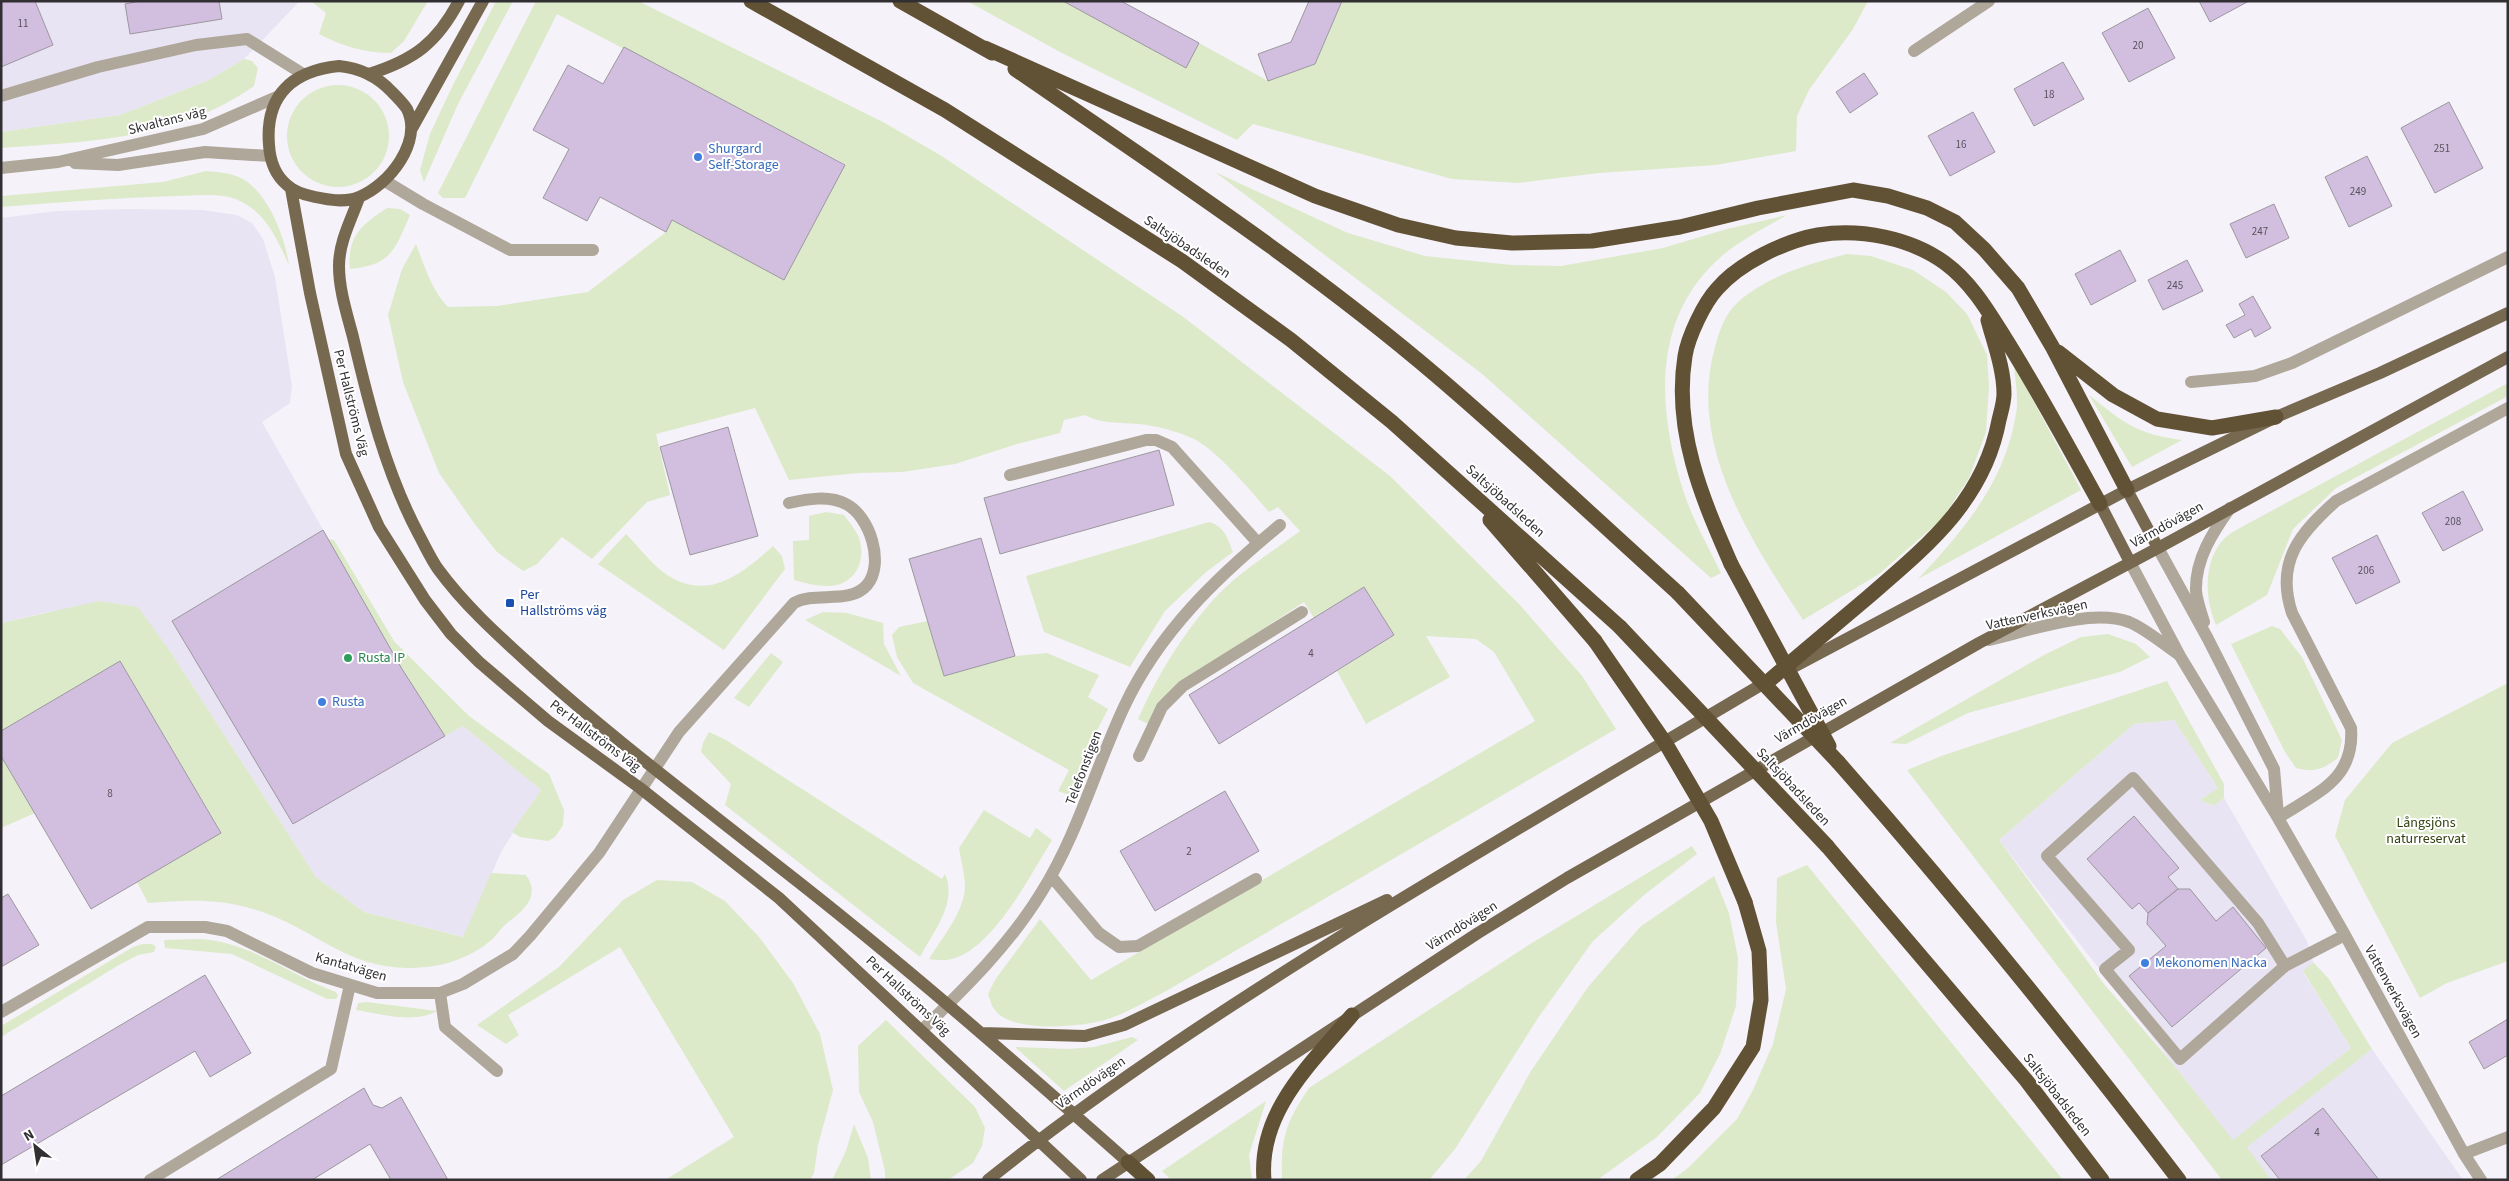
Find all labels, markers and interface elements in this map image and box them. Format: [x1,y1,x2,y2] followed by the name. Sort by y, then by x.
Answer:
[18,16,28,31] house number: 11
[2133,38,2143,53] house number: 20
[2044,87,2055,102] house number: 18
[126,102,208,140] street label: Skvaltans väg
[1956,137,1967,152] house number: 16
[708,139,779,175] place label: Shurgard Self-Storage
[2434,141,2450,156] house number: 251
[692,151,704,163] marker: Shurgard Self-Storage
[2350,184,2366,199] house number: 249
[1140,211,1234,283] street label: Saltsjöbadsleden
[2252,224,2268,239] house number: 247
[2167,278,2183,293] house number: 245
[328,347,374,459] street label: Per Hallströms Väg
[1461,460,1549,542] street label: Saltsjöbadsleden
[2127,497,2207,553] street label: Värmdövägen
[2445,514,2462,529] house number: 208
[2358,563,2375,578] house number: 206
[520,585,607,621] place label: Per Hallströms väg
[1984,594,2090,636] street label: Vattenverksvägen
[504,597,516,609] marker: Per Hallströms väg
[1308,646,1314,661] house number: 4
[358,648,405,668] place label: Rusta IP
[342,652,354,664] marker: Rusta IP
[1771,691,1851,749] street label: Värmdövägen
[332,692,365,712] place label: Rusta
[545,695,645,777] street label: Per Hallströms Väg
[316,696,328,708] marker: Rusta
[1061,728,1107,808] street label: Telefonstigen
[1751,743,1835,831] street label: Saltsjöbadsleden
[107,786,113,801] house number: 8
[2386,813,2466,849] park label: Långsjöns naturreservat
[1186,844,1192,859] house number: 2
[1423,896,1501,956] street label: Värmdövägen
[2359,942,2427,1042] street label: Vattenverksvägen
[313,947,389,987] street label: Kantatvägen
[861,951,955,1041] street label: Per Hallströms Väg
[2155,953,2267,973] place label: Mekonomen Nacka
[2139,957,2151,969] marker: Mekonomen Nacka
[2018,1049,2096,1141] street label: Saltsjöbadsleden
[1052,1052,1130,1114] street label: Värmdövägen
[10,1121,60,1171] north arrow
[20,1125,38,1147] text: N
[2314,1125,2320,1140] house number: 4

